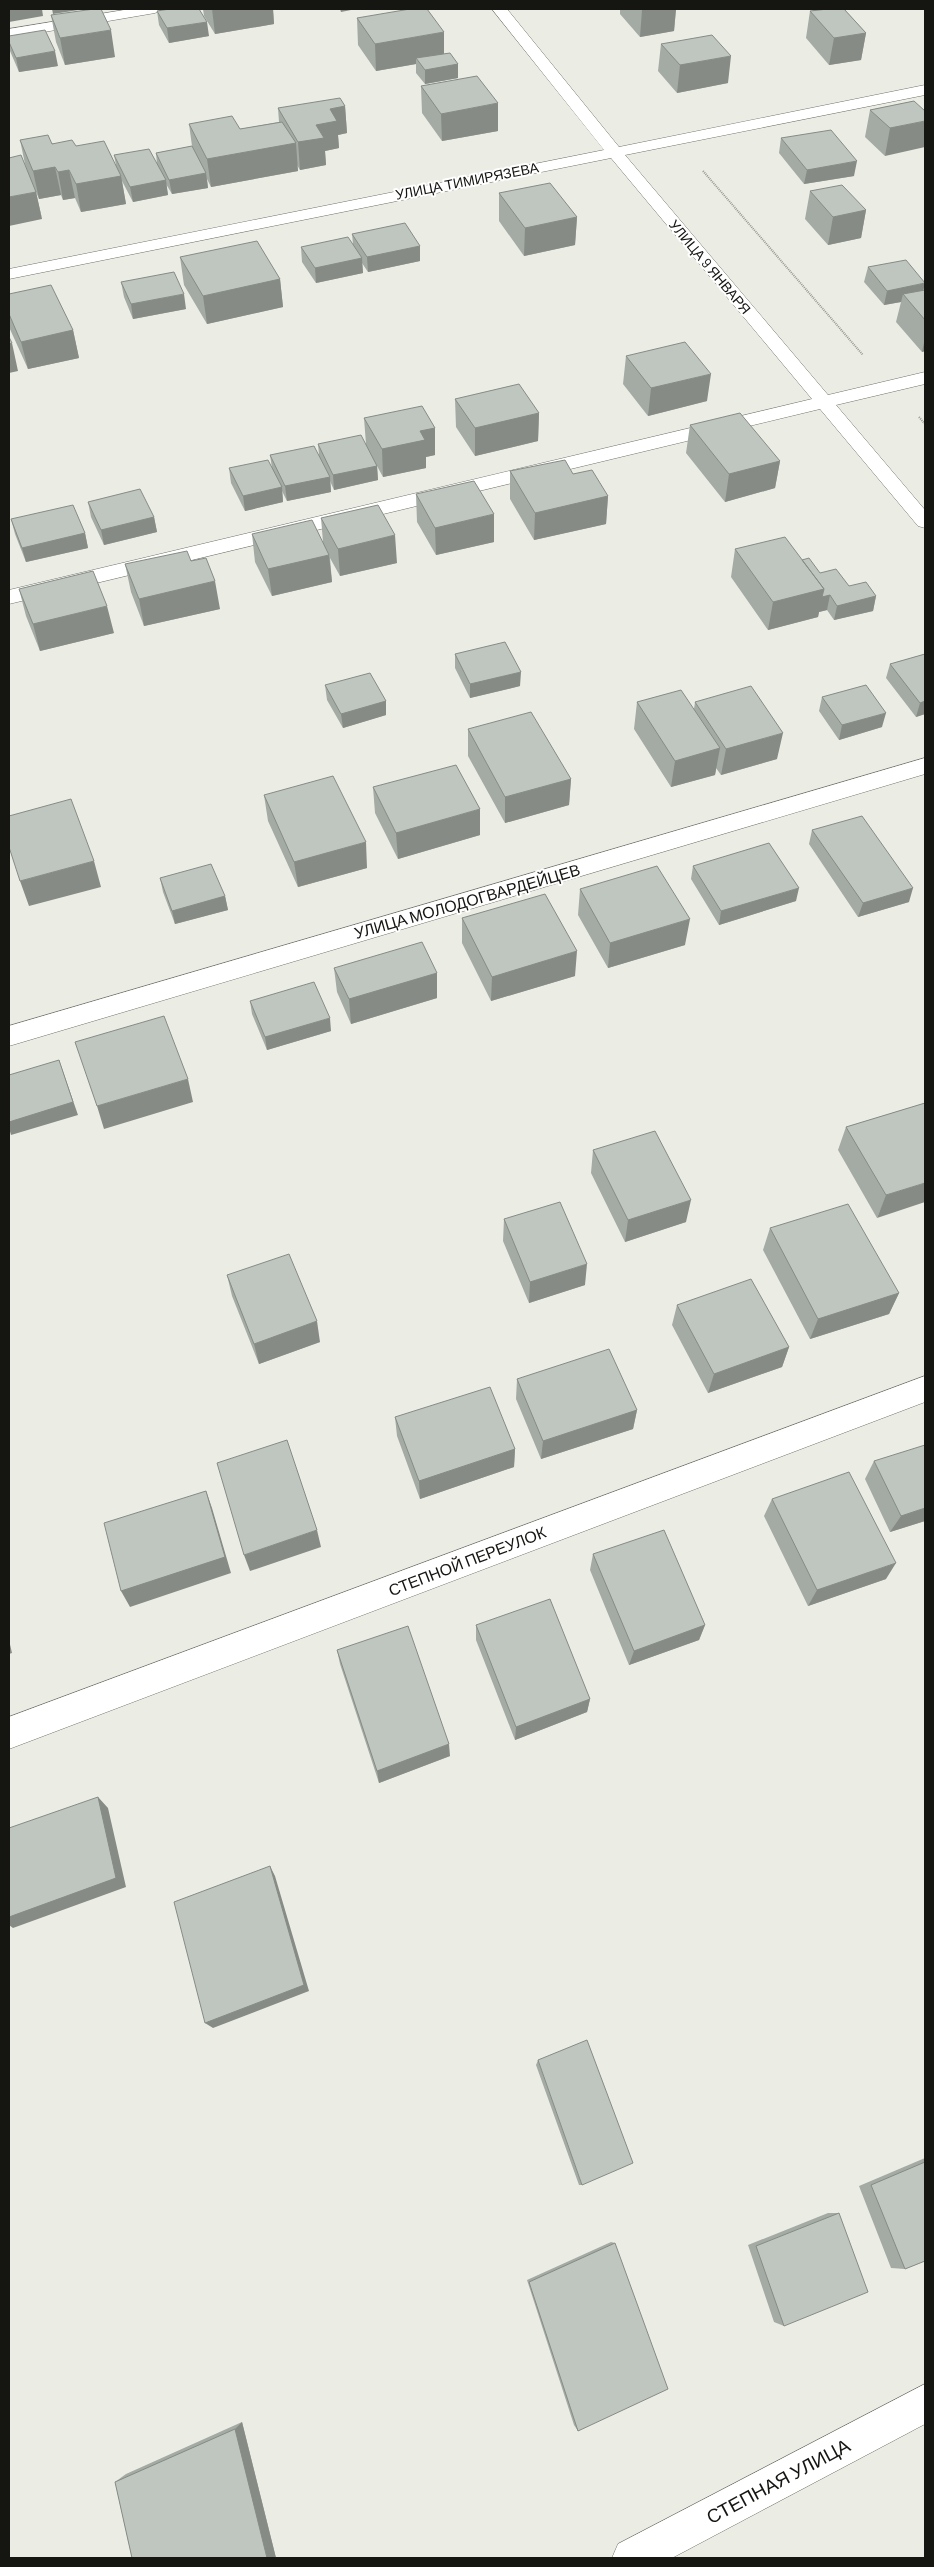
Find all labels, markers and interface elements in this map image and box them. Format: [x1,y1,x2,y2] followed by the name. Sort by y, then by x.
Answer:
[394,158,541,203] street label: УЛИЦА ТИМИРЯЗЕВА
[666,216,755,317] street label: УЛИЦА 9 ЯНВАРЯ
[352,859,582,942] street label: УЛИЦА МОЛОДОГВАРДЕЙЦЕВ
[385,1521,549,1599] street label: СТЕПНОЙ ПЕРЕУЛОК
[702,2433,854,2528] street label: СТЕПНАЯ УЛИЦА

